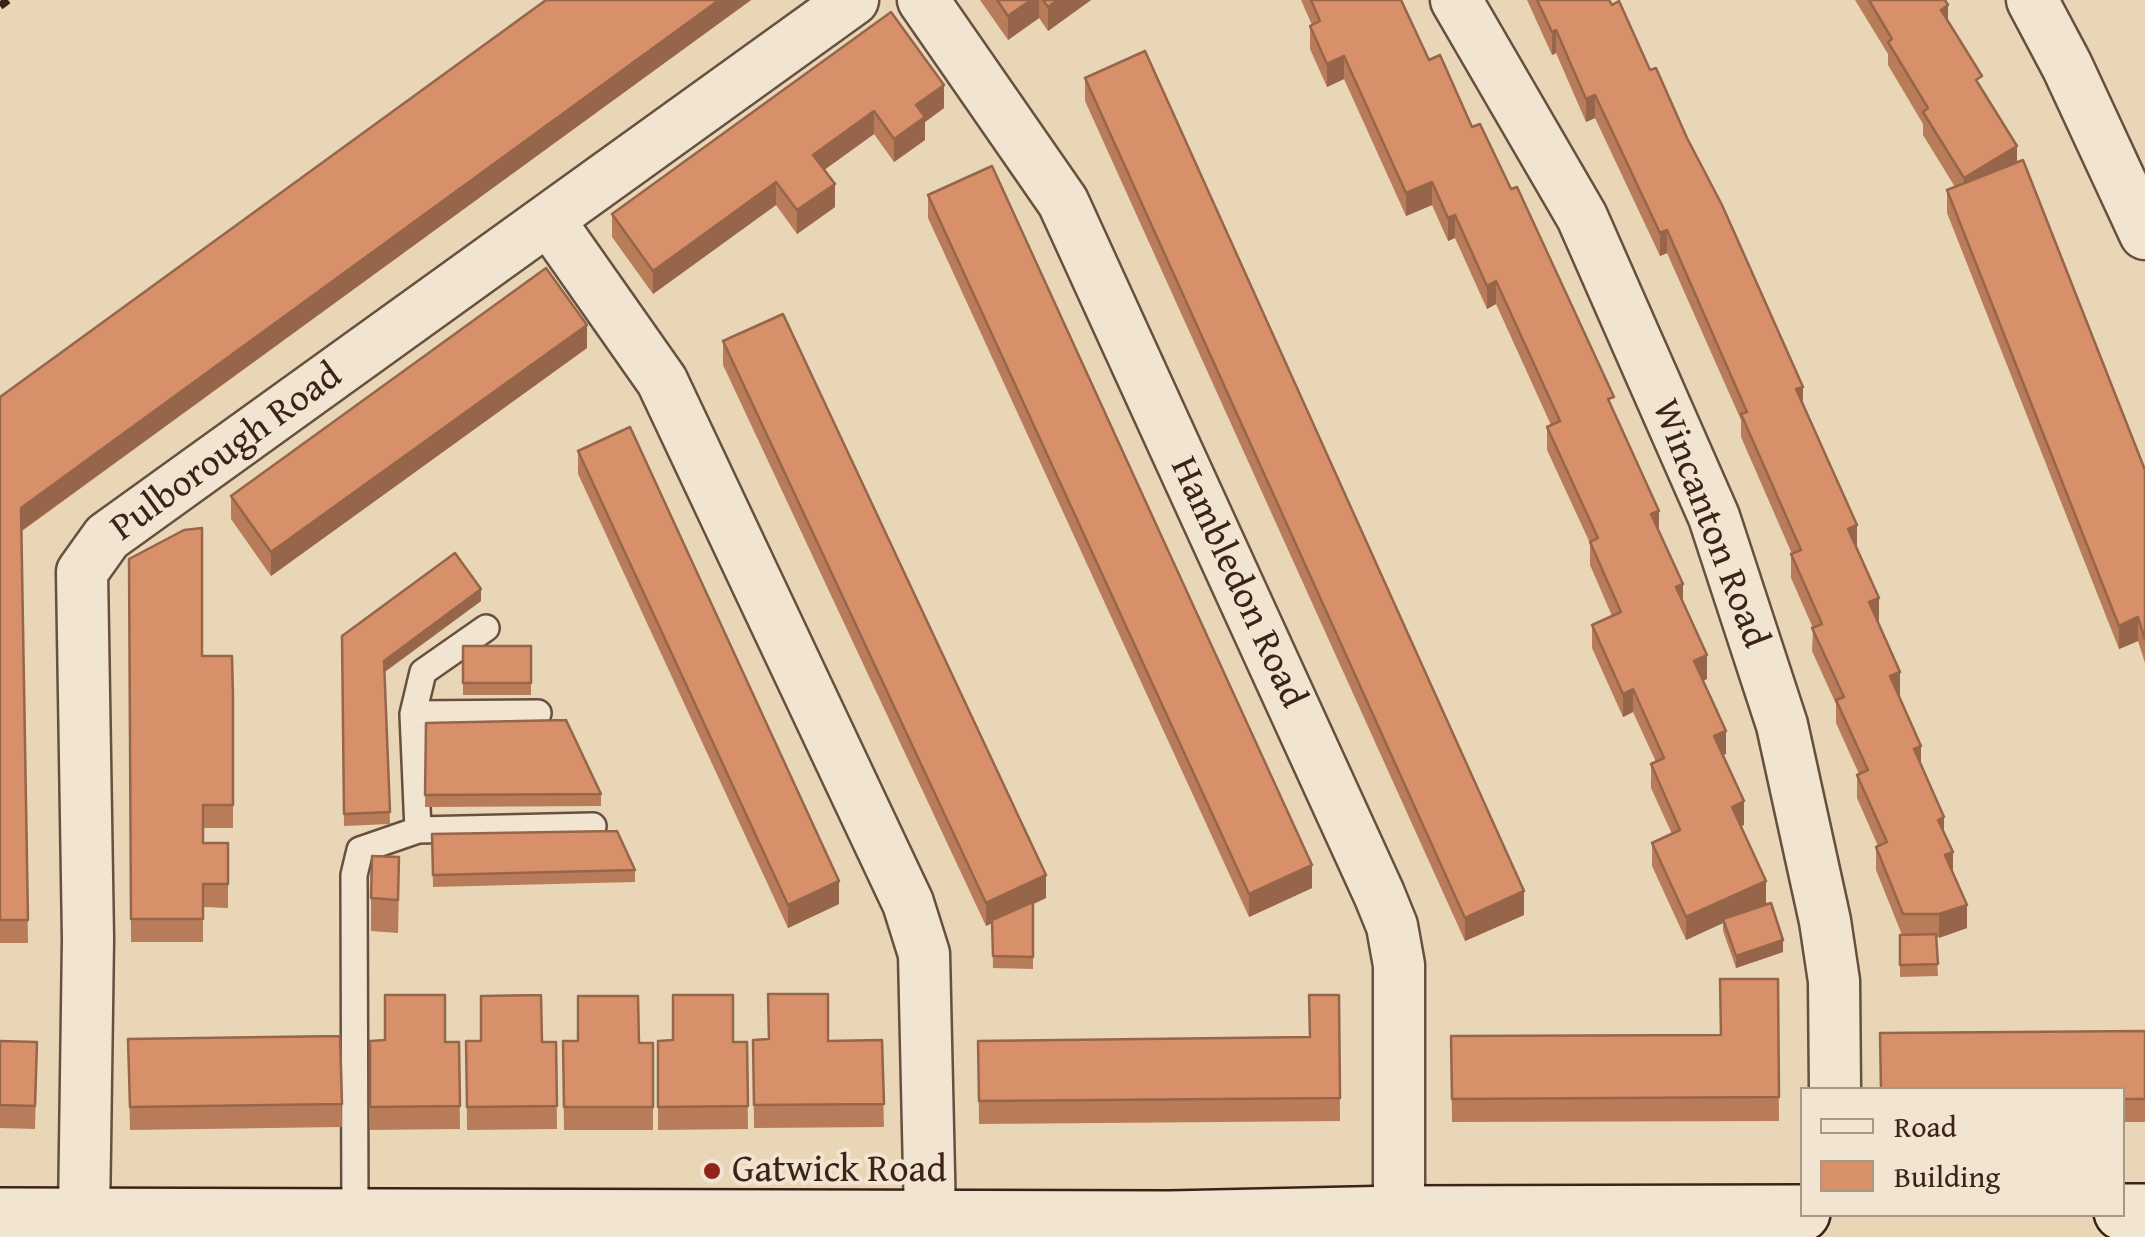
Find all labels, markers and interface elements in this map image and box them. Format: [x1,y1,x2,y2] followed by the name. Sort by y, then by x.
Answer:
[103,354,351,552] street label: Pulborough Road
[1641,393,1777,655] street label: Wincanton Road
[1159,450,1315,716] street label: Hambledon Road
[1800,1087,2125,1217] legend
[1894,1104,1957,1148] text: Road
[732,1148,947,1194] place label: Gatwick Road
[1894,1154,2000,1198] text: Building
[701,1160,723,1182] marker: Gatwick Road

